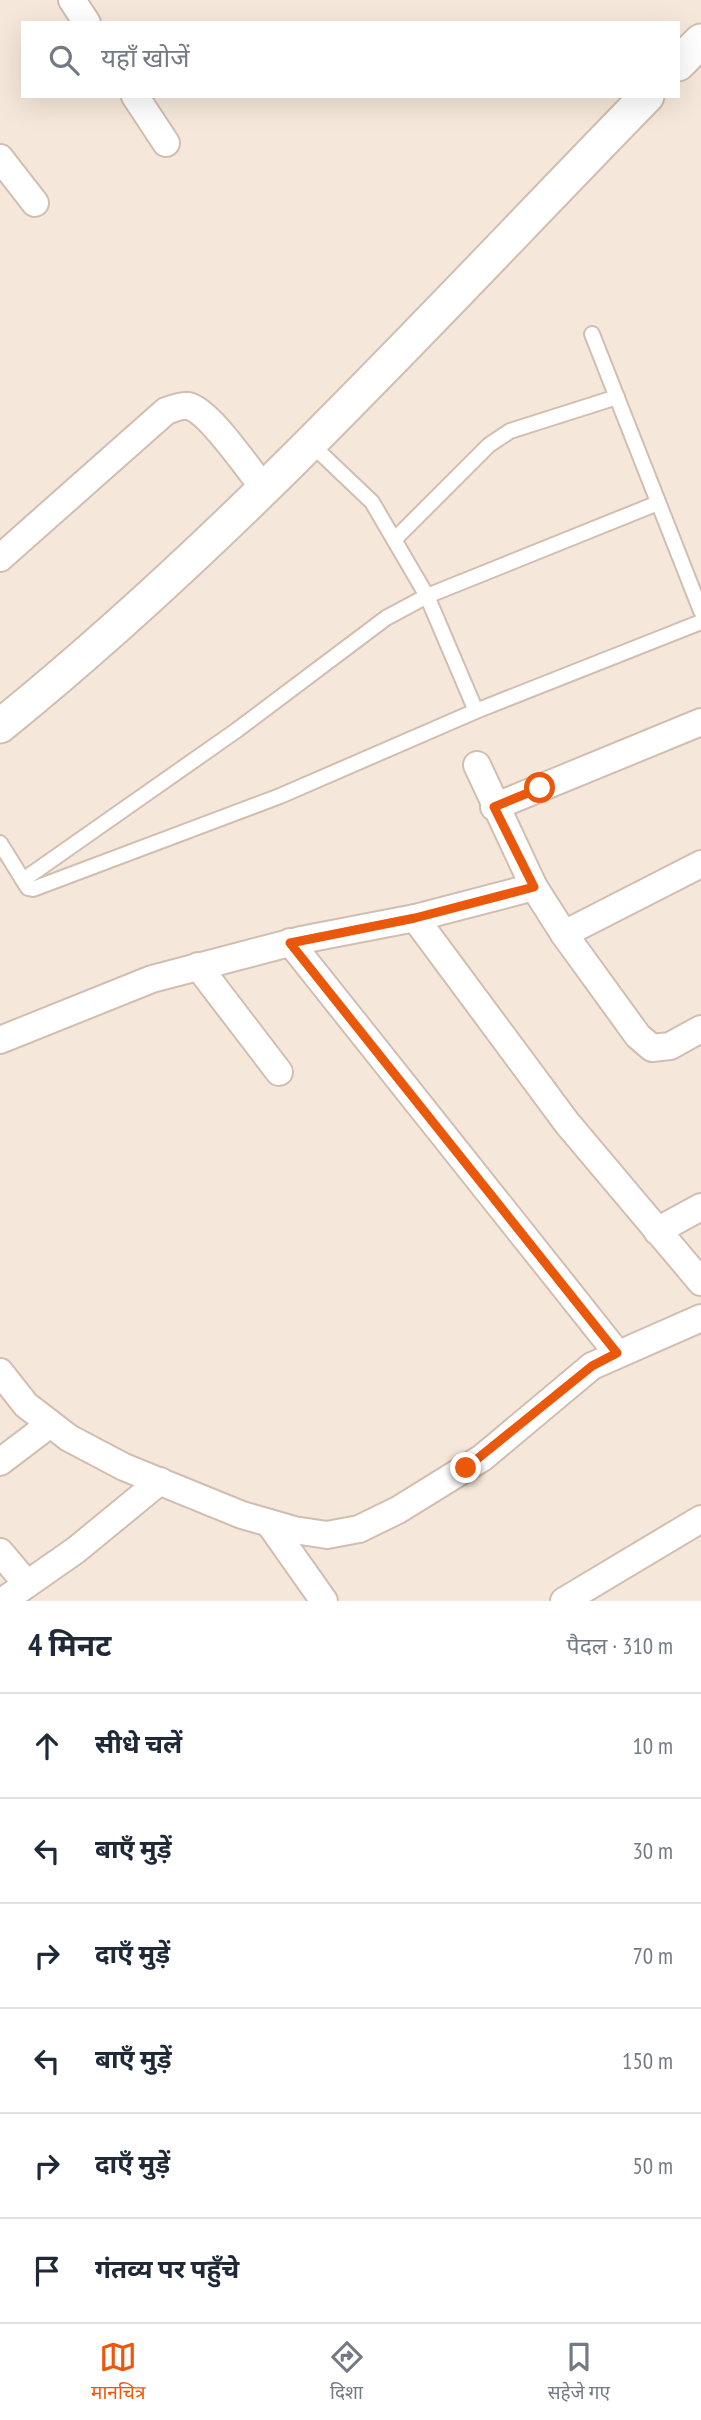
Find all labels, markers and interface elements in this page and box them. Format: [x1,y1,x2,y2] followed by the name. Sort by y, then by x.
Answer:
[21,21,680,98] search box
[45,41,83,79] icon: search
[101,41,189,74] text: यहाँ खोजें
[524,772,555,803] route start
[450,1452,481,1483] route end
[28,1625,111,1664] text: 4 मिनट
[567,1631,673,1660] text: पैदल · 310 m
[28,1727,66,1765] icon: ahead
[95,1727,182,1760] text: सीधे चलें
[632,1731,673,1760] text: 10 m
[28,1832,66,1870] icon: left
[95,1832,172,1865] text: बाएँ मुड़ें
[632,1836,673,1865] text: 30 m
[28,1937,66,1975] icon: right
[95,1937,170,1970] text: दाएँ मुड़ें
[632,1941,673,1970] text: 70 m
[28,2042,66,2080] icon: left
[95,2042,172,2075] text: बाएँ मुड़ें
[622,2046,673,2075] text: 150 m
[28,2147,66,2185] icon: right
[95,2147,170,2180] text: दाएँ मुड़ें
[632,2151,673,2180] text: 50 m
[28,2252,66,2290] icon: arrive
[95,2252,239,2285] text: गंतव्य पर पहुँचे
[91,2338,145,2407] tab: मानचित्र
[328,2338,366,2407] tab: दिशा
[548,2338,610,2407] tab: सहेजे गए

